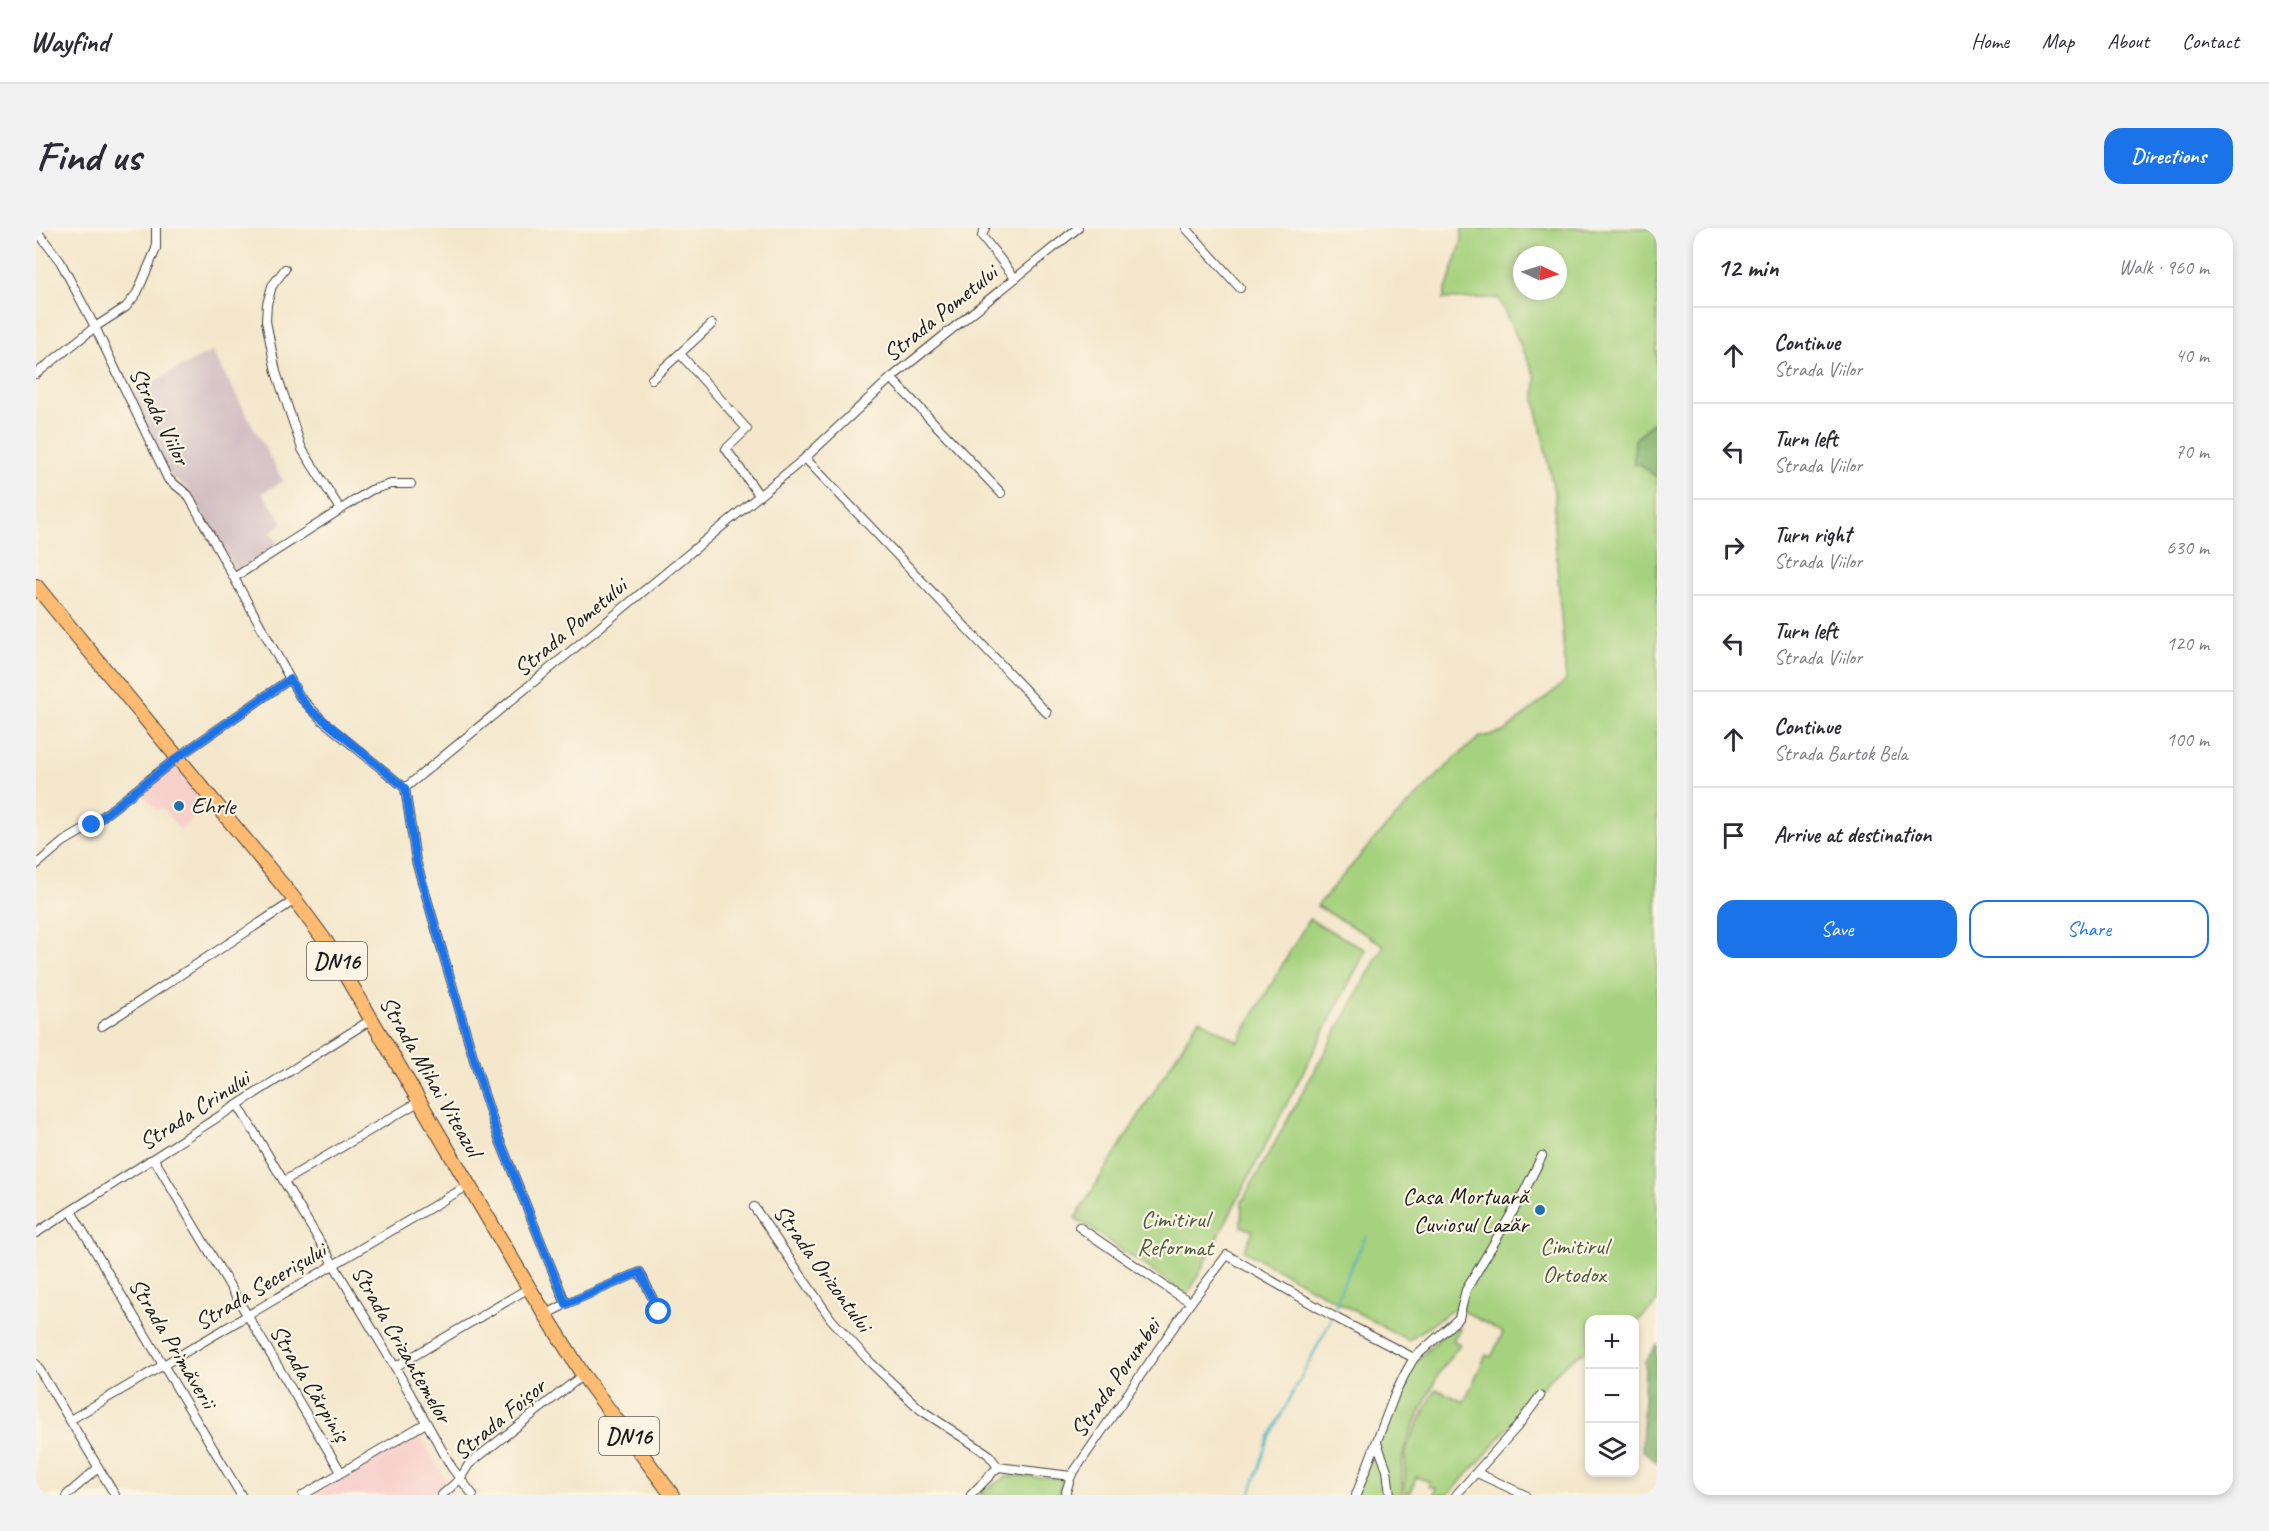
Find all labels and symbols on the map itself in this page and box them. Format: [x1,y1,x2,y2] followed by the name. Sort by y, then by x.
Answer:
[1513,246,1567,300] north arrow
[877,256,1005,368] street label: Strada Pometului
[123,362,198,472] street label: Strada Viilor
[507,569,635,683] street label: Strada Pometului
[191,791,238,821] place label: Ehrle
[172,799,186,813] marker: Ehrle
[78,811,104,837] route end
[307,942,367,980] road number: DN16
[373,991,491,1165] street label: Strada Mihai Viteazul
[133,1061,258,1157] street label: Strada Crinului
[1403,1181,1531,1239] place label: Casa Mortuară Cuviosul Lazăr
[767,1198,881,1340] street label: Strada Orizontului
[1533,1203,1547,1217] marker: Casa Mortuară Cuviosul Lazăr
[1137,1204,1215,1262] park label: Cimitirul Reformat
[1540,1231,1612,1289] park label: Cimitirul Ortodox
[189,1233,334,1337] street label: Strada Secerișului
[345,1260,460,1430] street label: Strada Crizantemelor
[122,1272,225,1417] street label: Strada Primăverii
[645,1298,671,1324] route start
[1063,1310,1169,1443] street label: Strada Porumbei
[263,1319,358,1450] street label: Strada Cărpiniș
[446,1370,554,1467] street label: Strada Foișor
[599,1417,659,1455] road number: DN16

